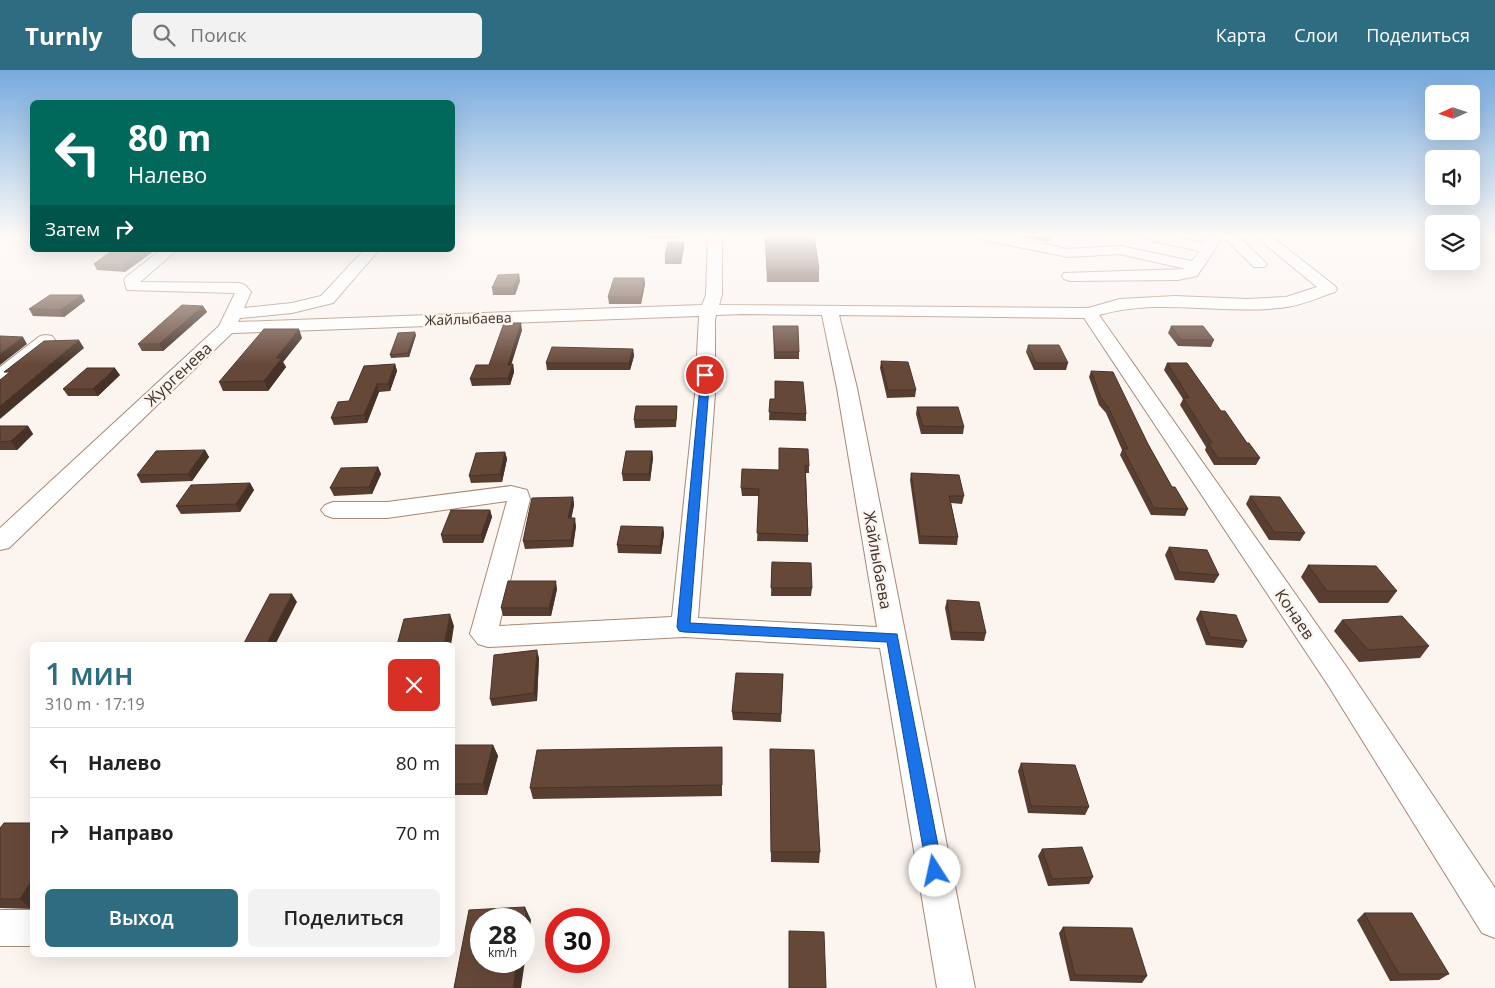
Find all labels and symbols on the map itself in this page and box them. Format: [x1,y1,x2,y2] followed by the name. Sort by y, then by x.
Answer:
[1425,85,1480,140] north arrow
[424,307,512,330] street label: Жайлыбаева
[140,337,216,411] street label: Жургенева
[684,354,726,396] pin
[859,509,897,611] street label: Жайлыбаева
[1270,584,1320,644] street label: Конаев
[908,844,960,896] position arrow
[545,908,610,973] speed limit sign: 30

